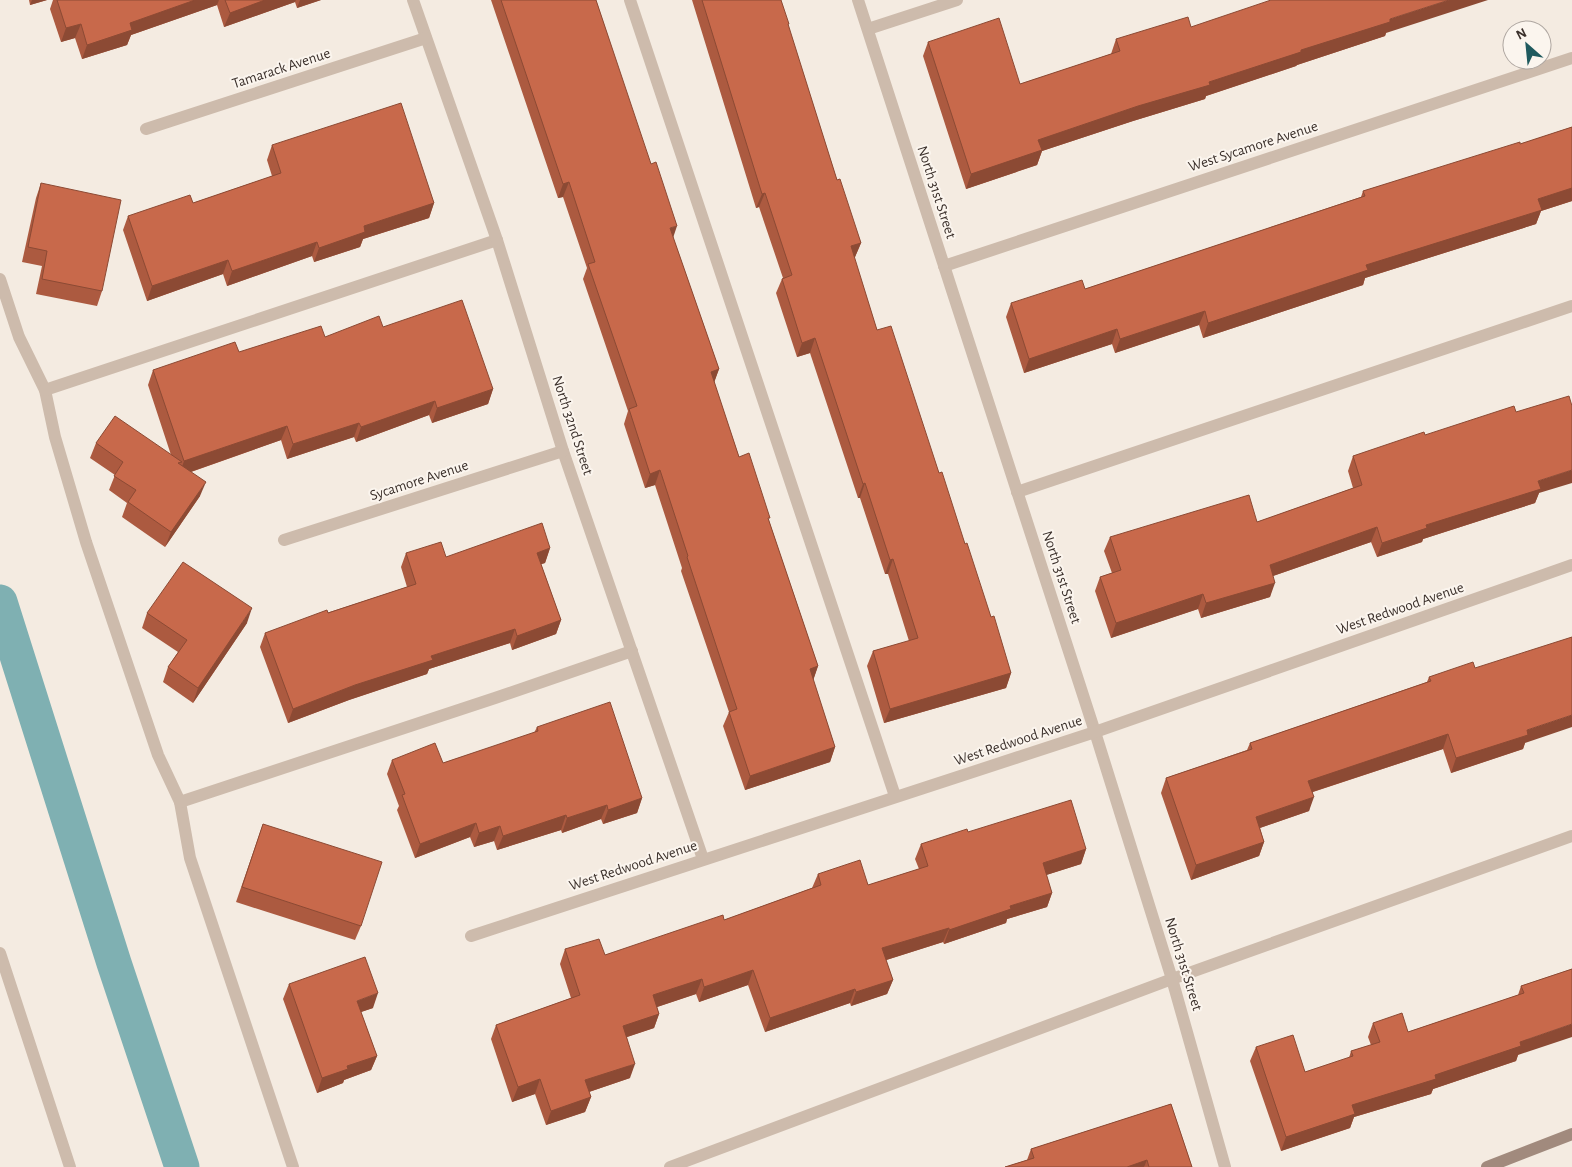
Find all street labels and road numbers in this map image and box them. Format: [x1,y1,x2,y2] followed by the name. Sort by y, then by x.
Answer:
[230,46,332,91] street label: Tamarack Avenue
[1187,118,1320,174] street label: West Sycamore Avenue
[914,144,959,241] street label: North 31st Street
[549,374,596,477] street label: North 32nd Street
[368,457,470,503] street label: Sycamore Avenue
[1039,529,1084,626] street label: North 31st Street
[1335,580,1466,637] street label: West Redwood Avenue
[952,713,1084,768] street label: West Redwood Avenue
[567,838,699,893] street label: West Redwood Avenue
[1162,916,1205,1013] street label: North 31st Street

